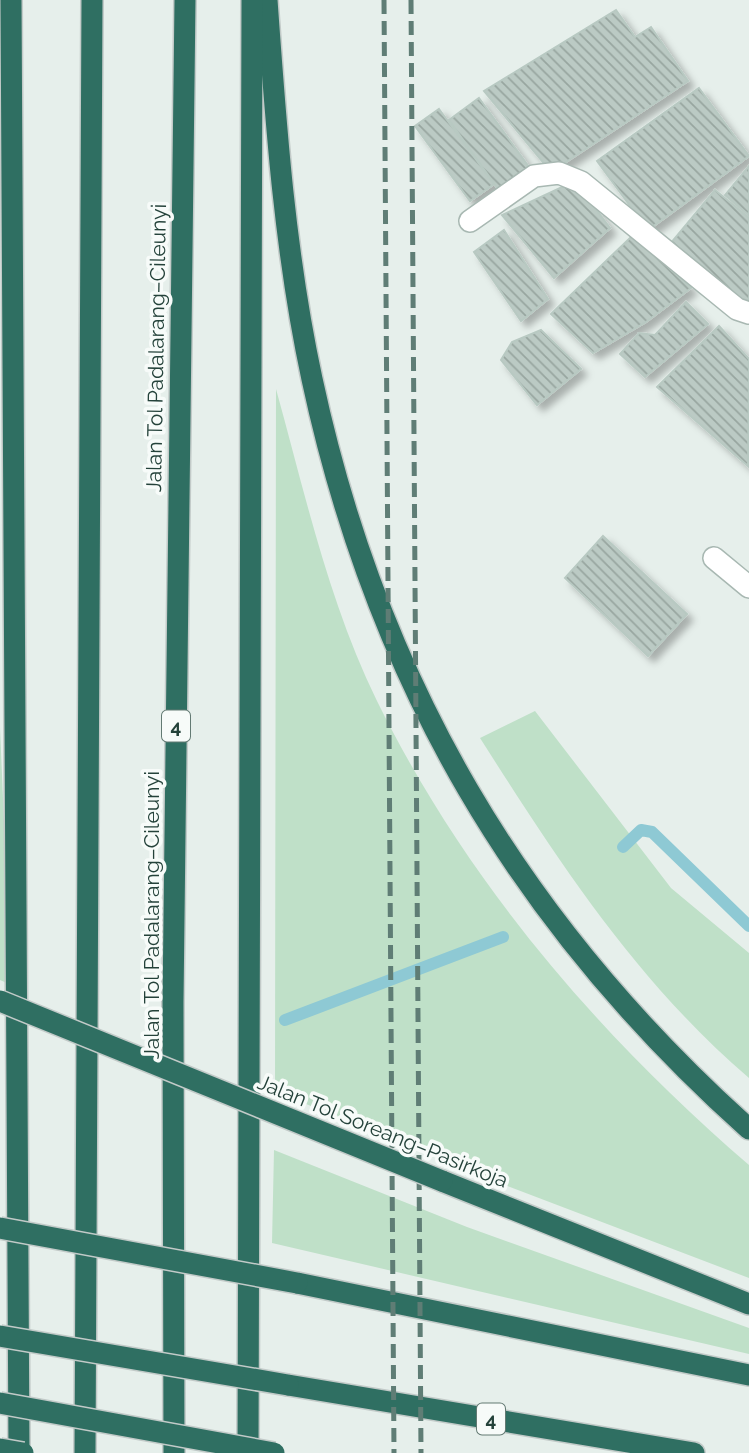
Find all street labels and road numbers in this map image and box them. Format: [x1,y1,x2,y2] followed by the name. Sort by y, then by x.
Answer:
[141,204,171,492] street label: Jalan Tol Padalarang–Cileunyi
[162,710,190,741] road number: 4
[139,771,164,1059] street label: Jalan Tol Padalarang–Cileunyi
[254,1069,512,1193] street label: Jalan Tol Soreang–Pasirkoja
[477,1404,505,1434] road number: 4

